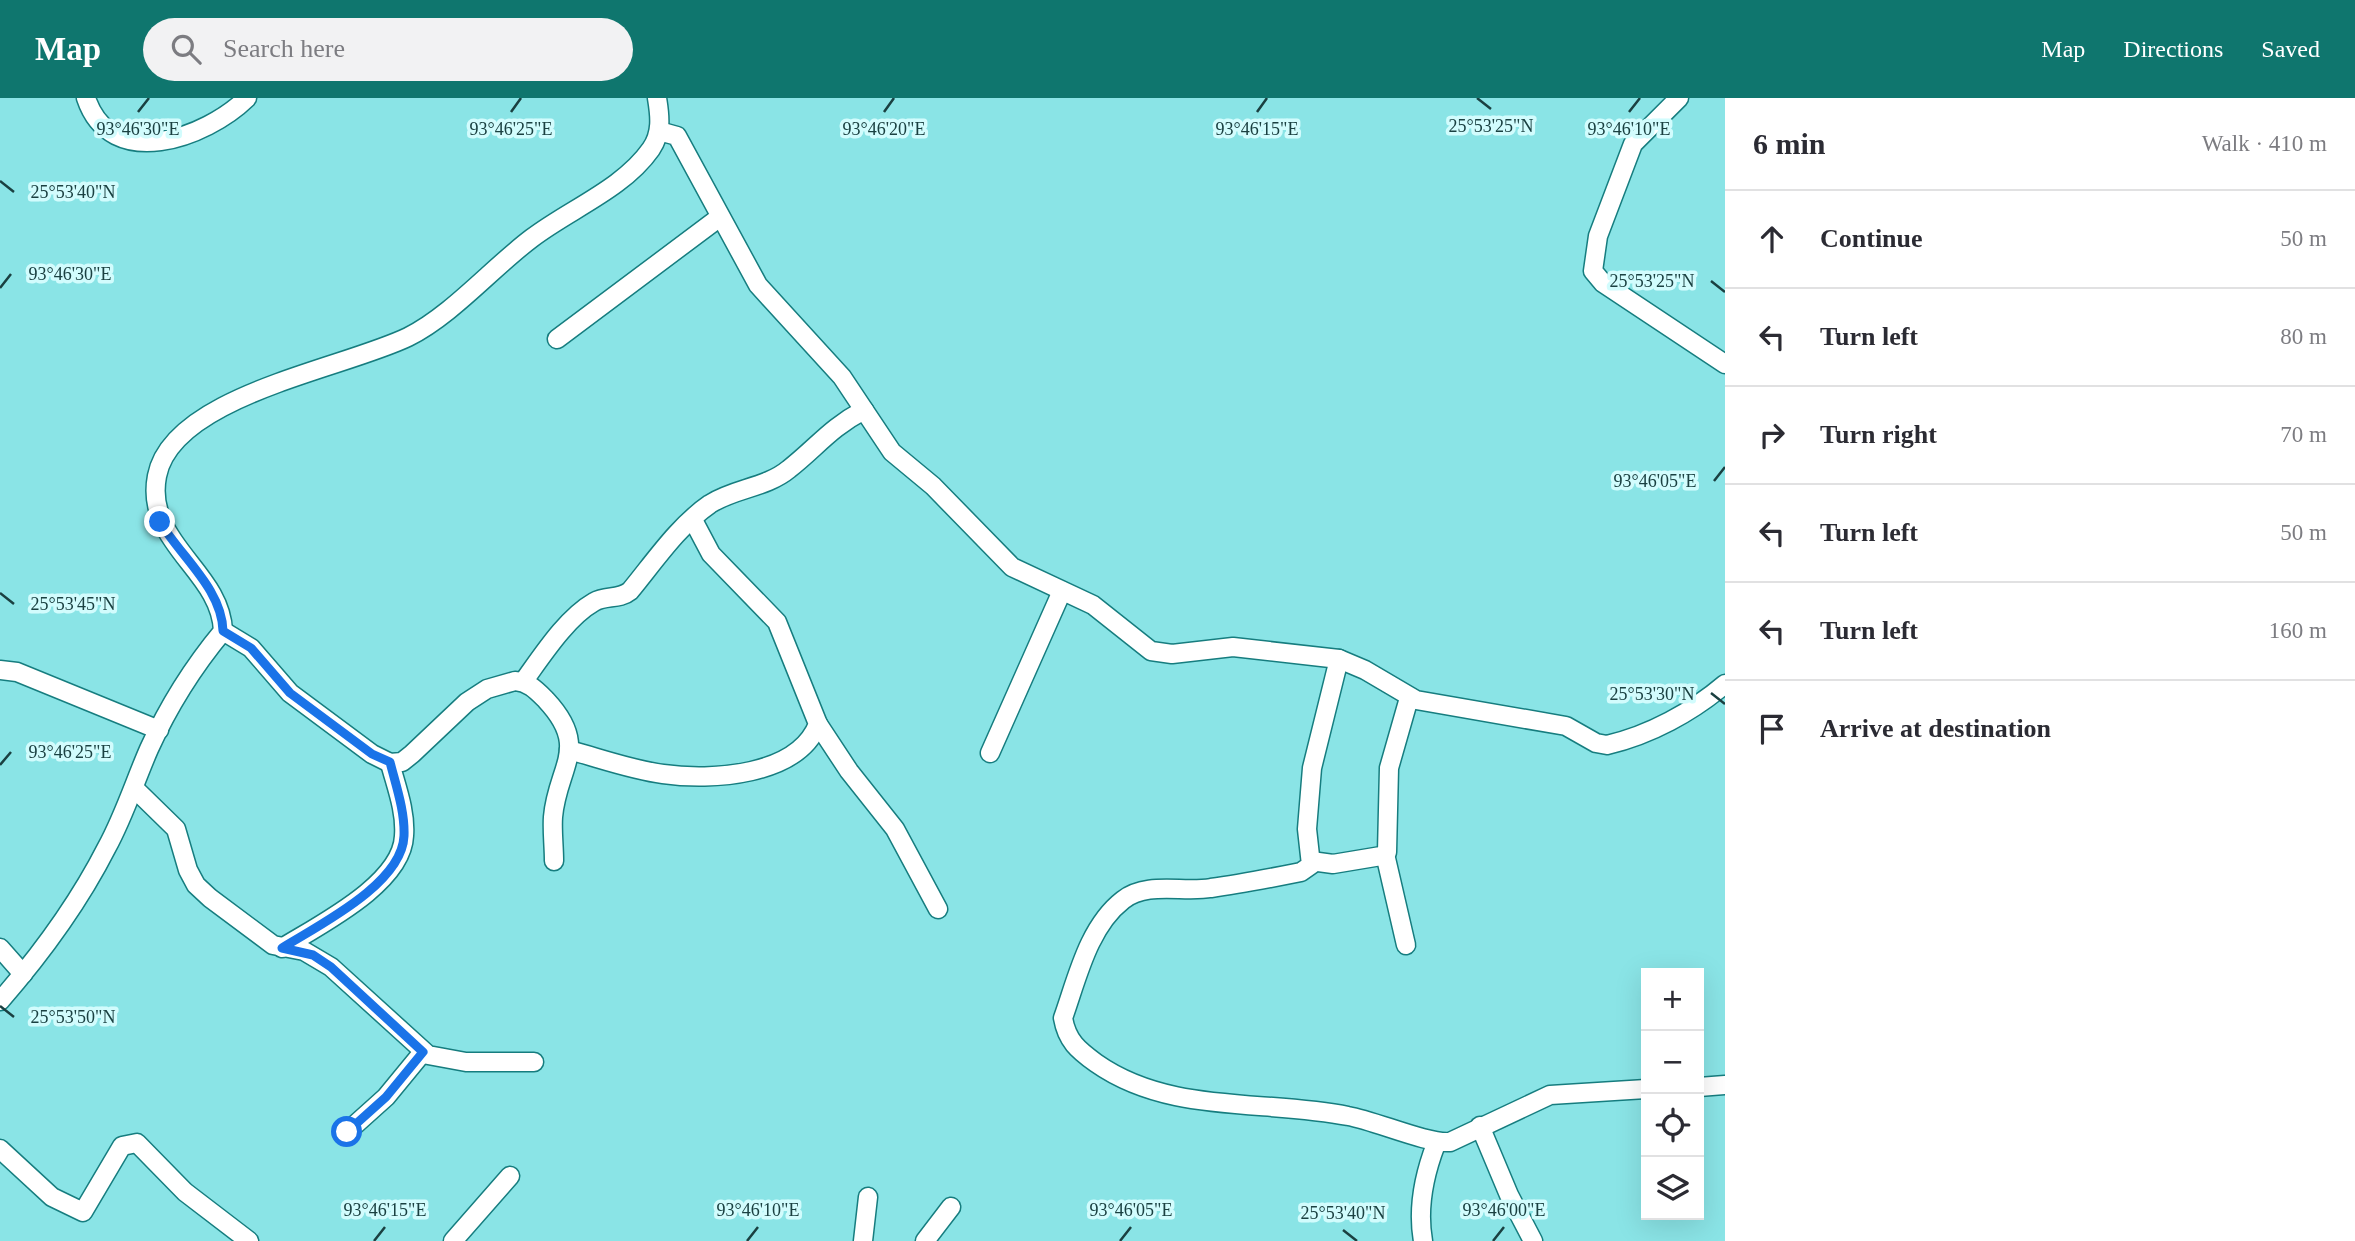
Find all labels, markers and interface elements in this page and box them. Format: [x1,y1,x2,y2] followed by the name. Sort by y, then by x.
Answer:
[143,18,633,81] search box
[167,30,205,68] icon: search
[35,31,101,67] text: Map
[223,34,345,63] text: Search here
[2041,36,2085,62] text: Map
[2123,36,2223,62] text: Directions
[2261,36,2320,62] text: Saved
[1449,116,1533,136] text: 25°53'25"N
[97,119,179,139] text: 93°46'30"E
[470,119,552,139] text: 93°46'25"E
[843,119,925,139] text: 93°46'20"E
[1216,119,1298,139] text: 93°46'15"E
[1588,119,1670,139] text: 93°46'10"E
[1753,127,1826,160] text: 6 min
[2202,131,2327,156] text: Walk · 410 m
[31,182,115,202] text: 25°53'40"N
[1753,220,1791,258] icon: ahead
[1820,224,1923,253] text: Continue
[2280,226,2327,251] text: 50 m
[29,264,111,284] text: 93°46'30"E
[1610,271,1694,291] text: 25°53'25"N
[1753,318,1791,356] icon: left
[1820,322,1918,351] text: Turn left
[2280,324,2327,349] text: 80 m
[1753,416,1791,454] icon: right
[1820,420,1937,449] text: Turn right
[2280,422,2327,447] text: 70 m
[1614,471,1696,491] text: 93°46'05"E
[144,506,175,537] route end
[1753,514,1791,552] icon: left
[1820,518,1918,547] text: Turn left
[2280,520,2327,545] text: 50 m
[31,594,115,614] text: 25°53'45"N
[1753,612,1791,650] icon: left
[1820,616,1918,645] text: Turn left
[2269,618,2327,643] text: 160 m
[1610,684,1694,704] text: 25°53'30"N
[1753,710,1791,748] icon: arrive
[1820,714,2051,743] text: Arrive at destination
[29,742,111,762] text: 93°46'25"E
[1641,968,1704,1220] map controls
[1641,968,1704,1031] button: +
[31,1007,115,1027] text: 25°53'50"N
[1641,1031,1704,1094] button: −
[1641,1094,1704,1157] button: locate
[331,1116,362,1147] route start
[1641,1157,1704,1220] button: layers
[344,1200,426,1220] text: 93°46'15"E
[717,1200,799,1220] text: 93°46'10"E
[1090,1200,1172,1220] text: 93°46'05"E
[1463,1200,1545,1220] text: 93°46'00"E
[1301,1203,1385,1223] text: 25°53'40"N

